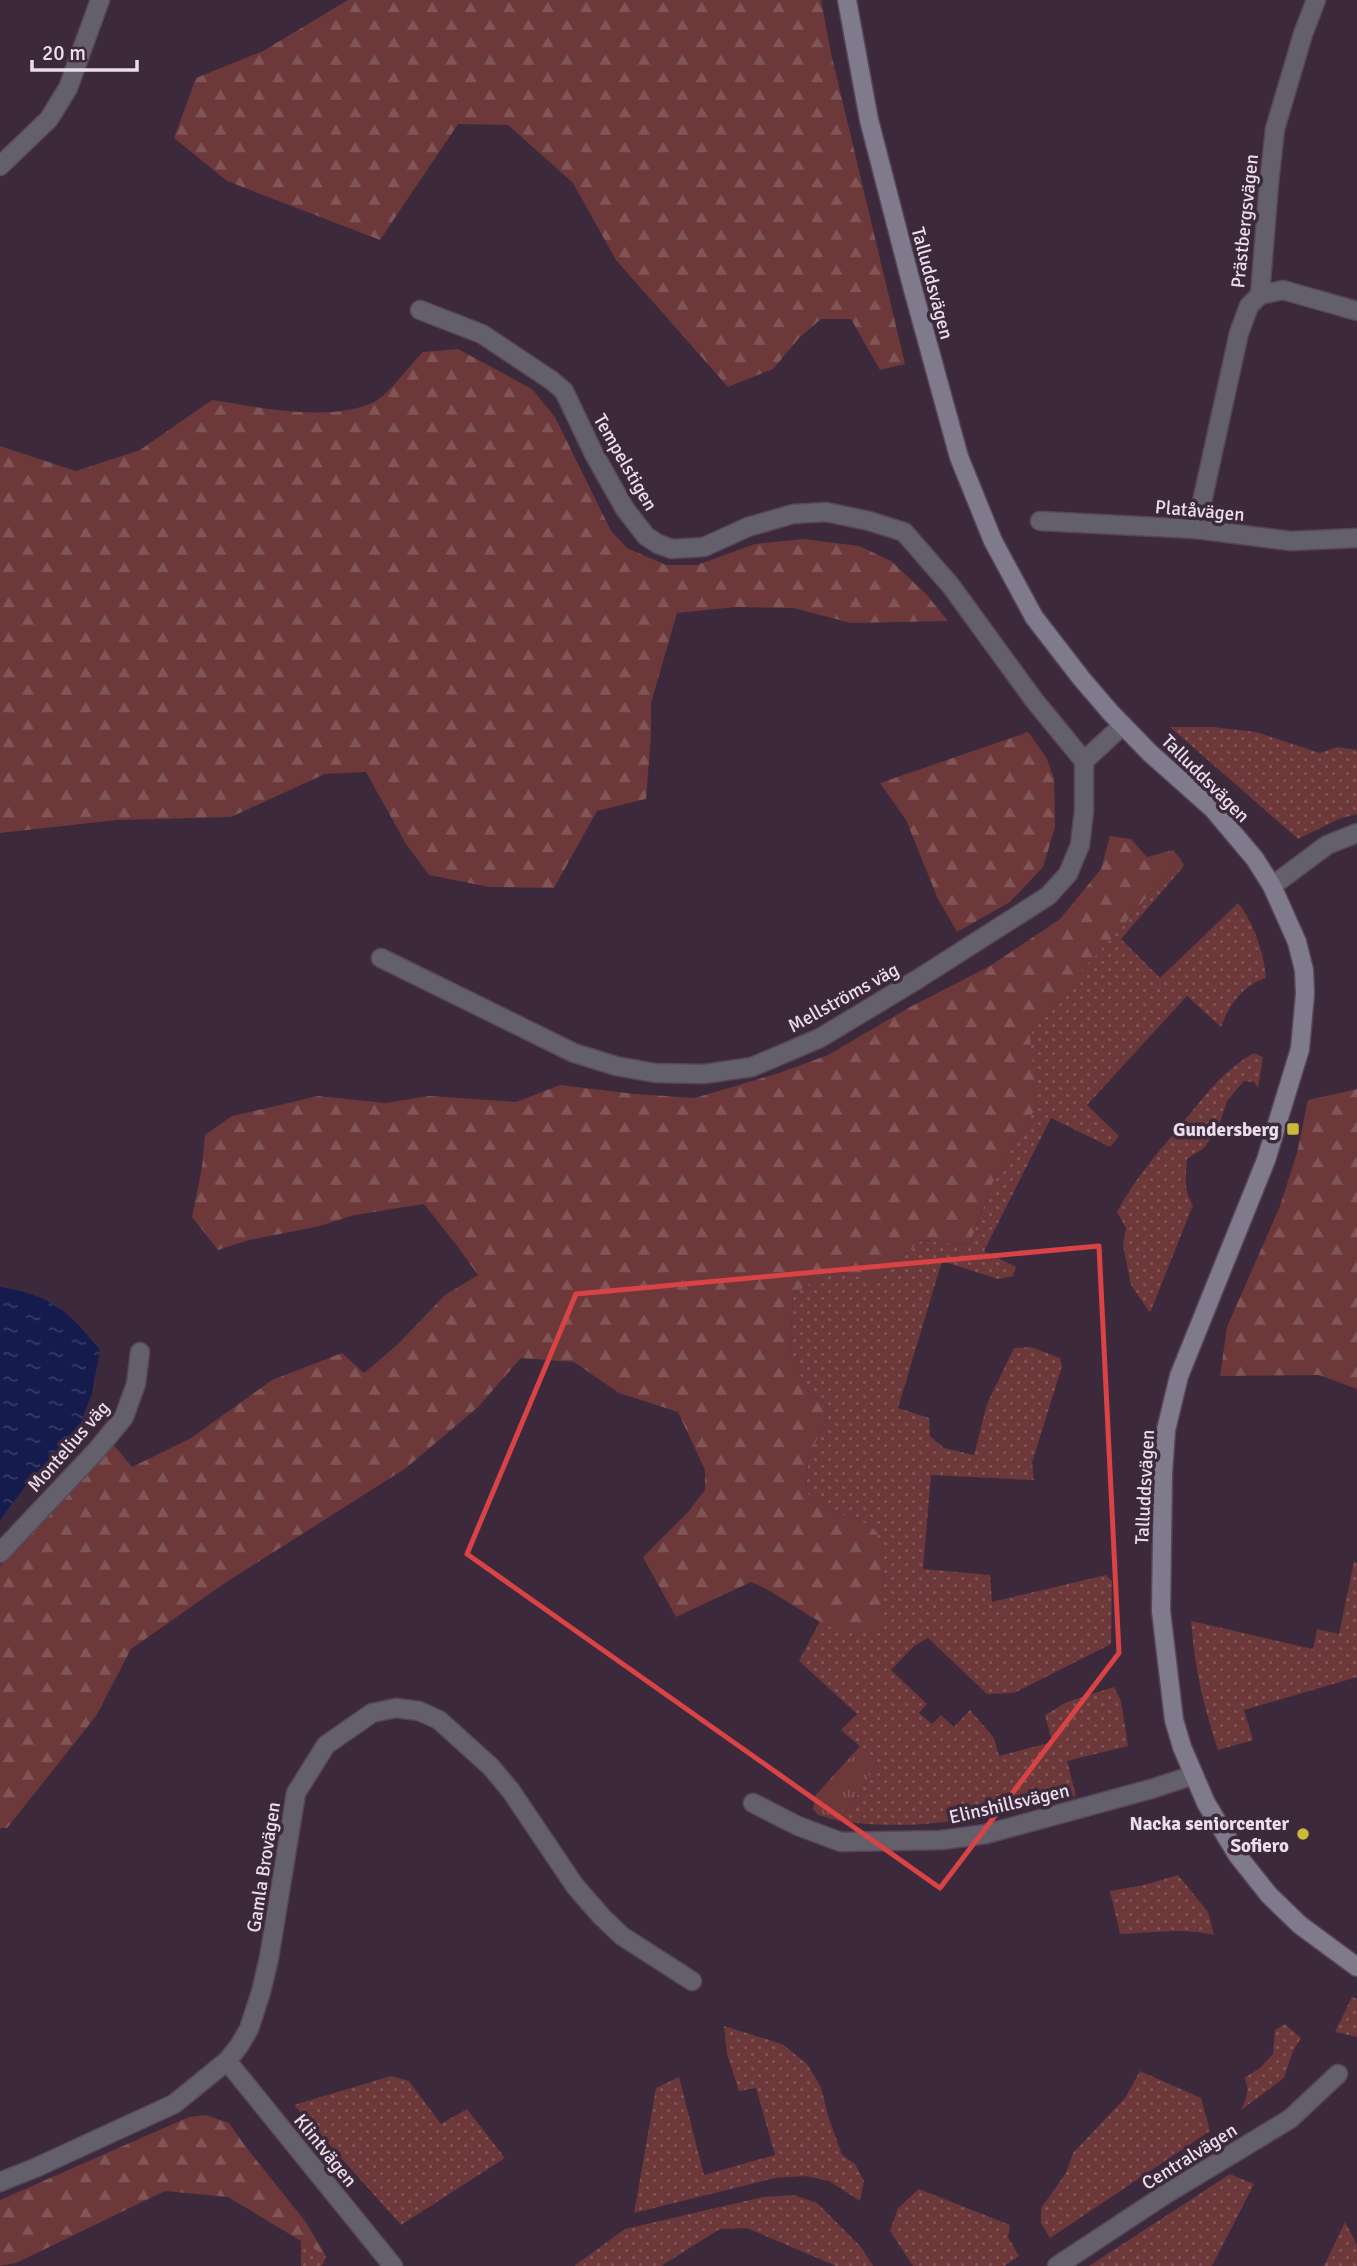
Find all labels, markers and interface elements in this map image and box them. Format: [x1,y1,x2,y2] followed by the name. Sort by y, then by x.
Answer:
[32,28,136,72] scale bar
[42,40,86,66] text: 20 m
[1226,153,1264,289] street label: Prästbergsvägen
[906,224,959,342] street label: Talluddsvägen
[588,410,662,515] street label: Tempelstigen
[1154,495,1246,527] street label: Platåvägen
[1156,729,1255,828] street label: Talluddsvägen
[784,958,903,1038] street label: Mellströms väg
[1173,1118,1279,1142] place label: Gundersberg
[1285,1121,1301,1137] marker: Gundersberg
[23,1396,115,1497] street label: Montelius väg
[1130,1429,1160,1545] street label: Talluddsvägen
[947,1778,1072,1829] street label: Elinshillsvägen
[242,1800,286,1934] street label: Gamla Brovägen
[1130,1812,1289,1858] place label: Nacka seniorcenter Sofiero
[1295,1826,1311,1842] marker: Nacka seniorcenter Sofiero
[288,2109,362,2192] street label: Klintvägen
[1137,2118,1242,2196] street label: Centralvägen

